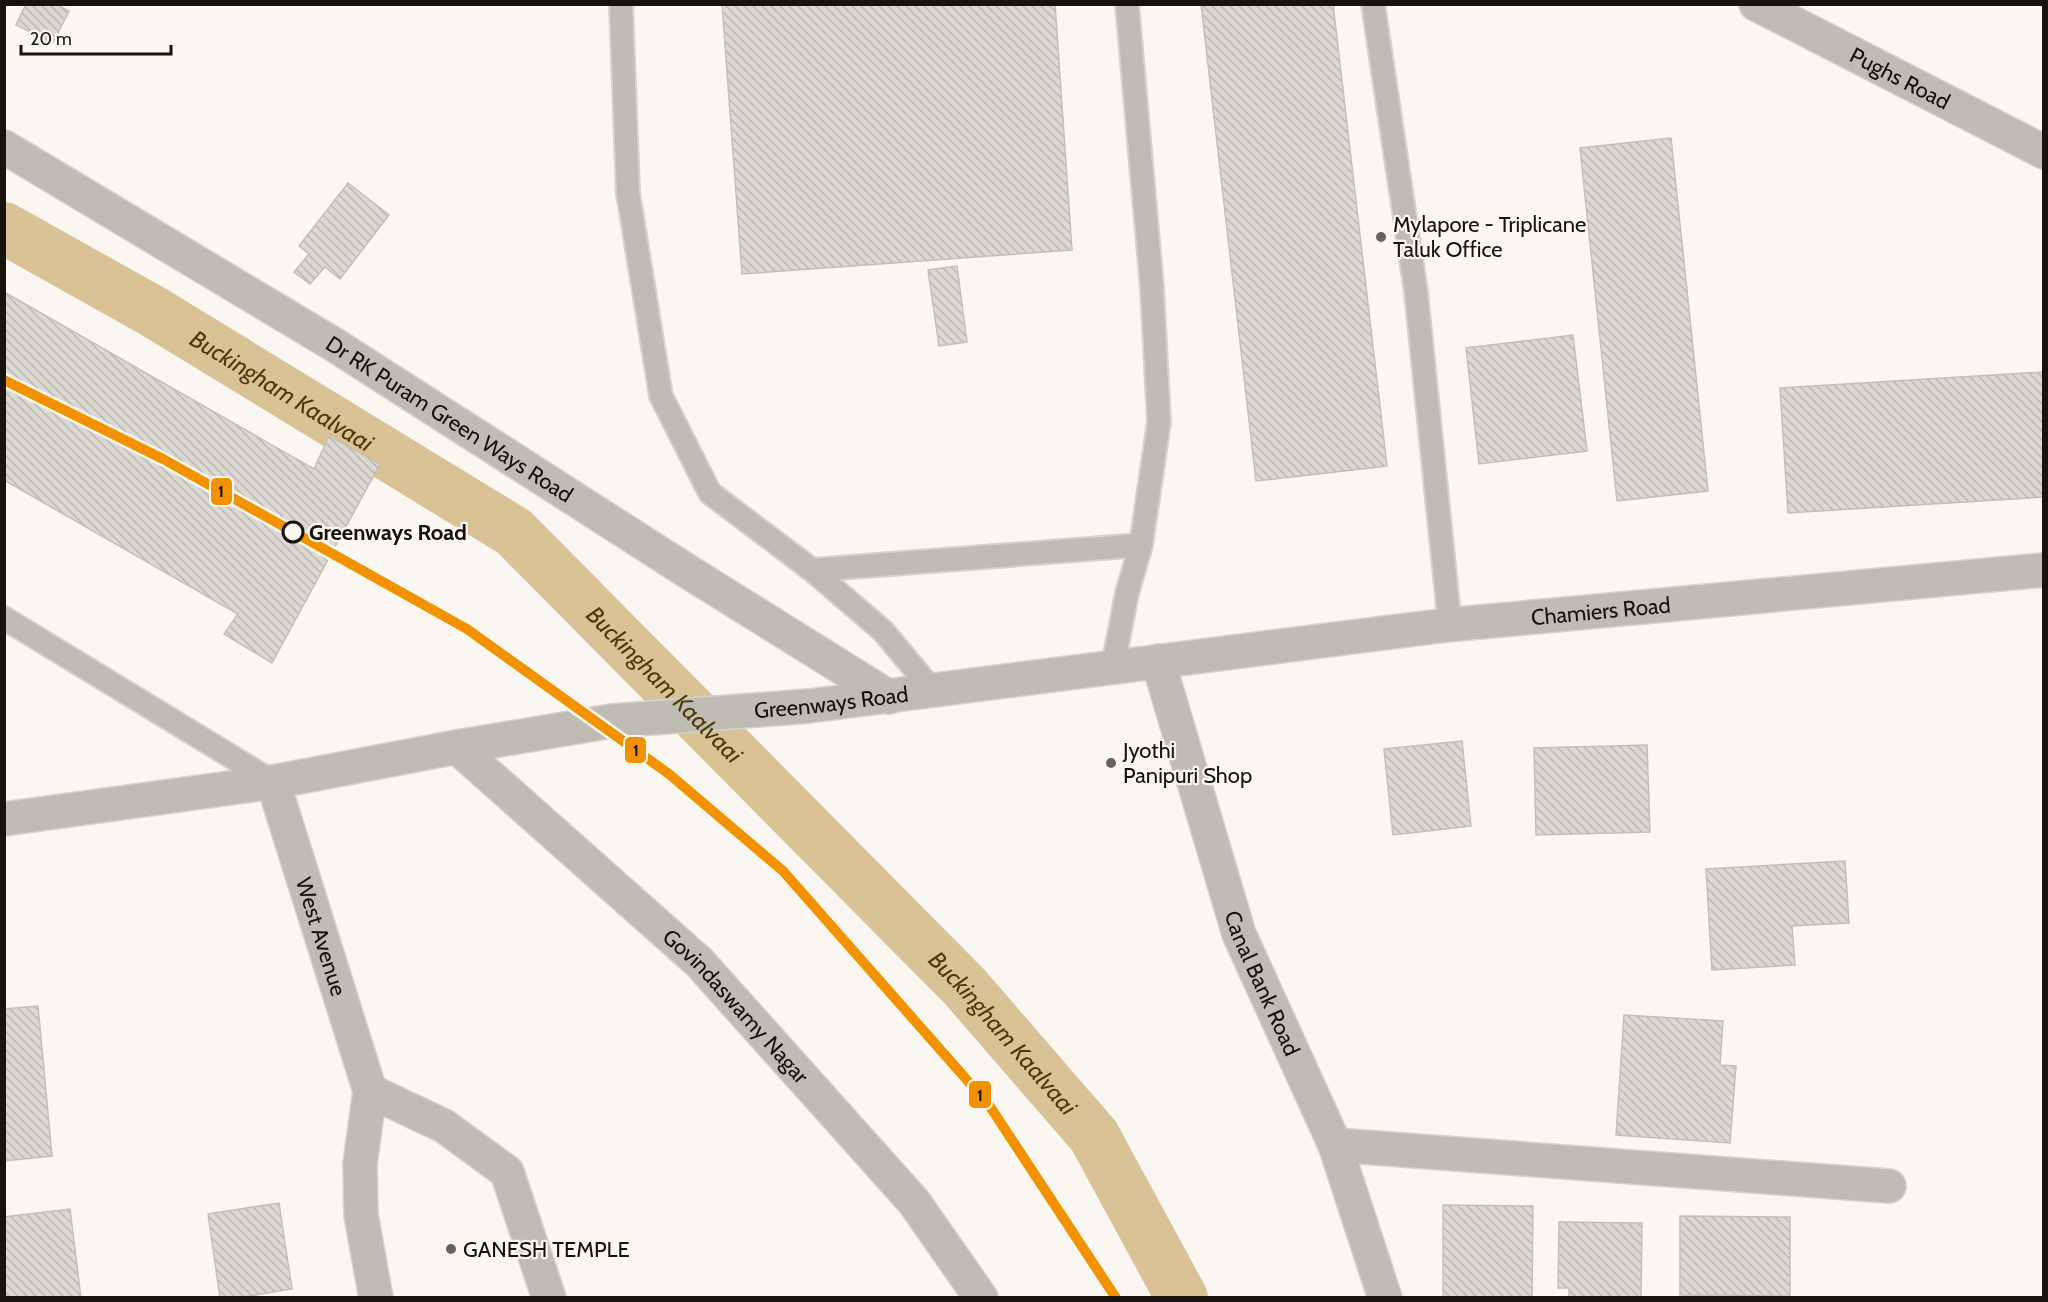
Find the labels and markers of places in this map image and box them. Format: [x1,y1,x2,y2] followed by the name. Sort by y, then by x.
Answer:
[1393,211,1586,263] place label: Mylapore - Triplicane Taluk Office
[1374,230,1388,244] marker: Mylapore - Triplicane Taluk Office
[309,519,467,546] place label: Greenways Road
[282,521,304,543] marker: Greenways Road
[1122,737,1252,789] place label: Jyothi Panipuri Shop
[1104,756,1118,770] marker: Jyothi Panipuri Shop
[463,1236,630,1263] place label: GANESH TEMPLE
[444,1242,458,1256] marker: GANESH TEMPLE

